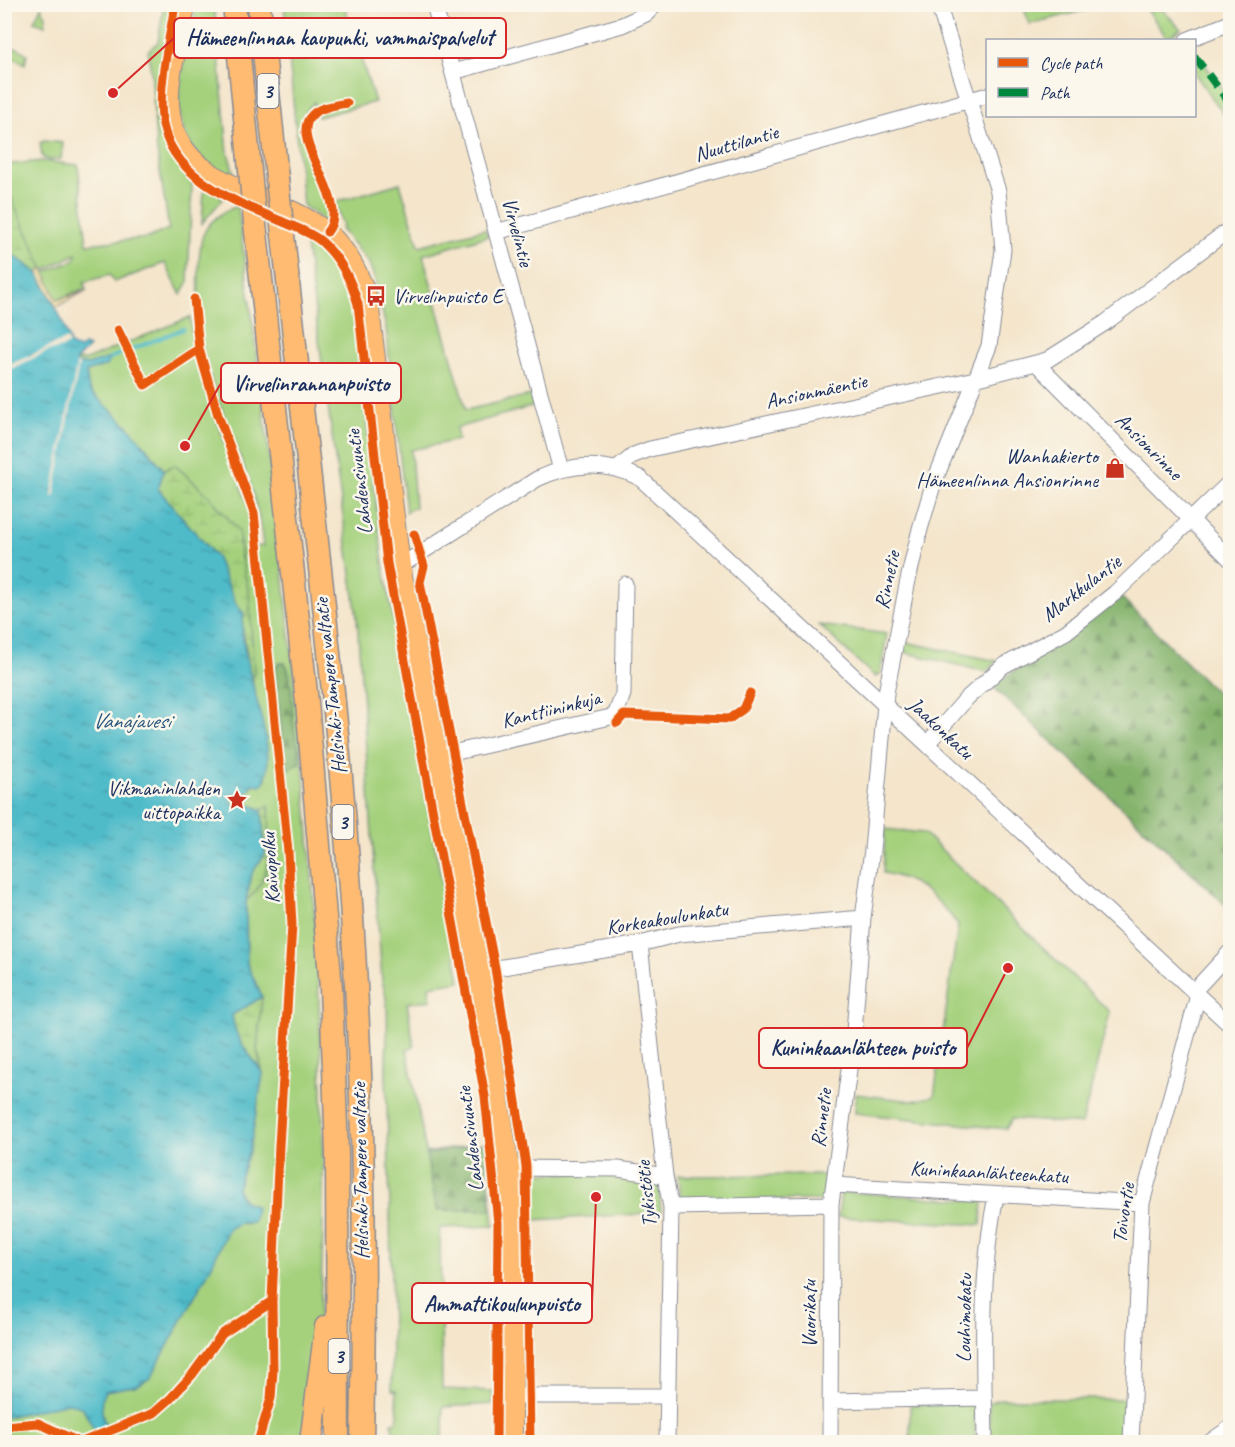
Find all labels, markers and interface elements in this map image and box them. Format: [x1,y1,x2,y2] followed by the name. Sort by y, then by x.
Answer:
[174,18,506,58] callout: Hämeenlinnan kaupunki, vammaispalvelut
[186,24,497,52] text: Hämeenlinnan kaupunki, vammaispalvelut
[986,39,1196,117] legend
[1040,52,1103,74] text: Cycle path
[258,74,278,108] road number: 3
[1040,82,1070,104] text: Path
[691,118,782,167] street label: Nuuttilantie
[496,195,540,270] street label: Virvelintie
[393,283,506,309] place label: Virvelinpuisto E
[364,284,388,308] bus stop icon: Virvelinpuisto E
[221,363,401,403] callout: Virvelinrannanpuisto
[763,367,870,414] street label: Ansionmäentie
[233,370,391,398] text: Virvelinrannanpuisto
[1110,407,1190,487] street label: Ansionrinne
[340,427,378,536] street label: Lahdensivuntie
[916,443,1101,493] place label: Wanhakierto Hämeenlinna Ansionrinne
[1103,456,1127,480] shop icon: Wanhakierto Hämeenlinna Ansionrinne
[868,546,906,611] street label: Rinnetie
[1036,548,1127,627] street label: Markkulantie
[308,595,352,775] street label: Helsinki-Tampere valtatie
[499,684,606,734] street label: Kanttiininkuja
[902,691,980,766] street label: Jaakonkatu
[92,707,175,735] water label: Vanajavesi
[107,775,222,825] place label: Vikmaninlahden uittopaikka
[225,788,249,812] place icon: Vikmaninlahden uittopaikka
[332,805,354,839] road number: 3
[254,830,285,905] street label: Kaivopolku
[604,895,731,940] street label: Korkeakoulunkatu
[759,1028,967,1068] callout: Kuninkaanlähteen puisto
[771,1034,957,1062] text: Kuninkaanlähteen puisto
[345,1080,375,1260] street label: Helsinki-Tampere valtatie
[451,1084,489,1193] street label: Lahdensivuntie
[805,1085,838,1149] street label: Rinnetie
[909,1155,1070,1189] street label: Kuninkaanlähteenkatu
[629,1158,662,1229] street label: Tykistötie
[1106,1180,1140,1245] street label: Toivontie
[950,1272,978,1363] street label: Louhimokatu
[796,1279,822,1348] street label: Vuorikatu
[412,1283,592,1323] callout: Ammattikoulunpuisto
[424,1290,582,1318] text: Ammattikoulunpuisto
[328,1339,350,1373] road number: 3

